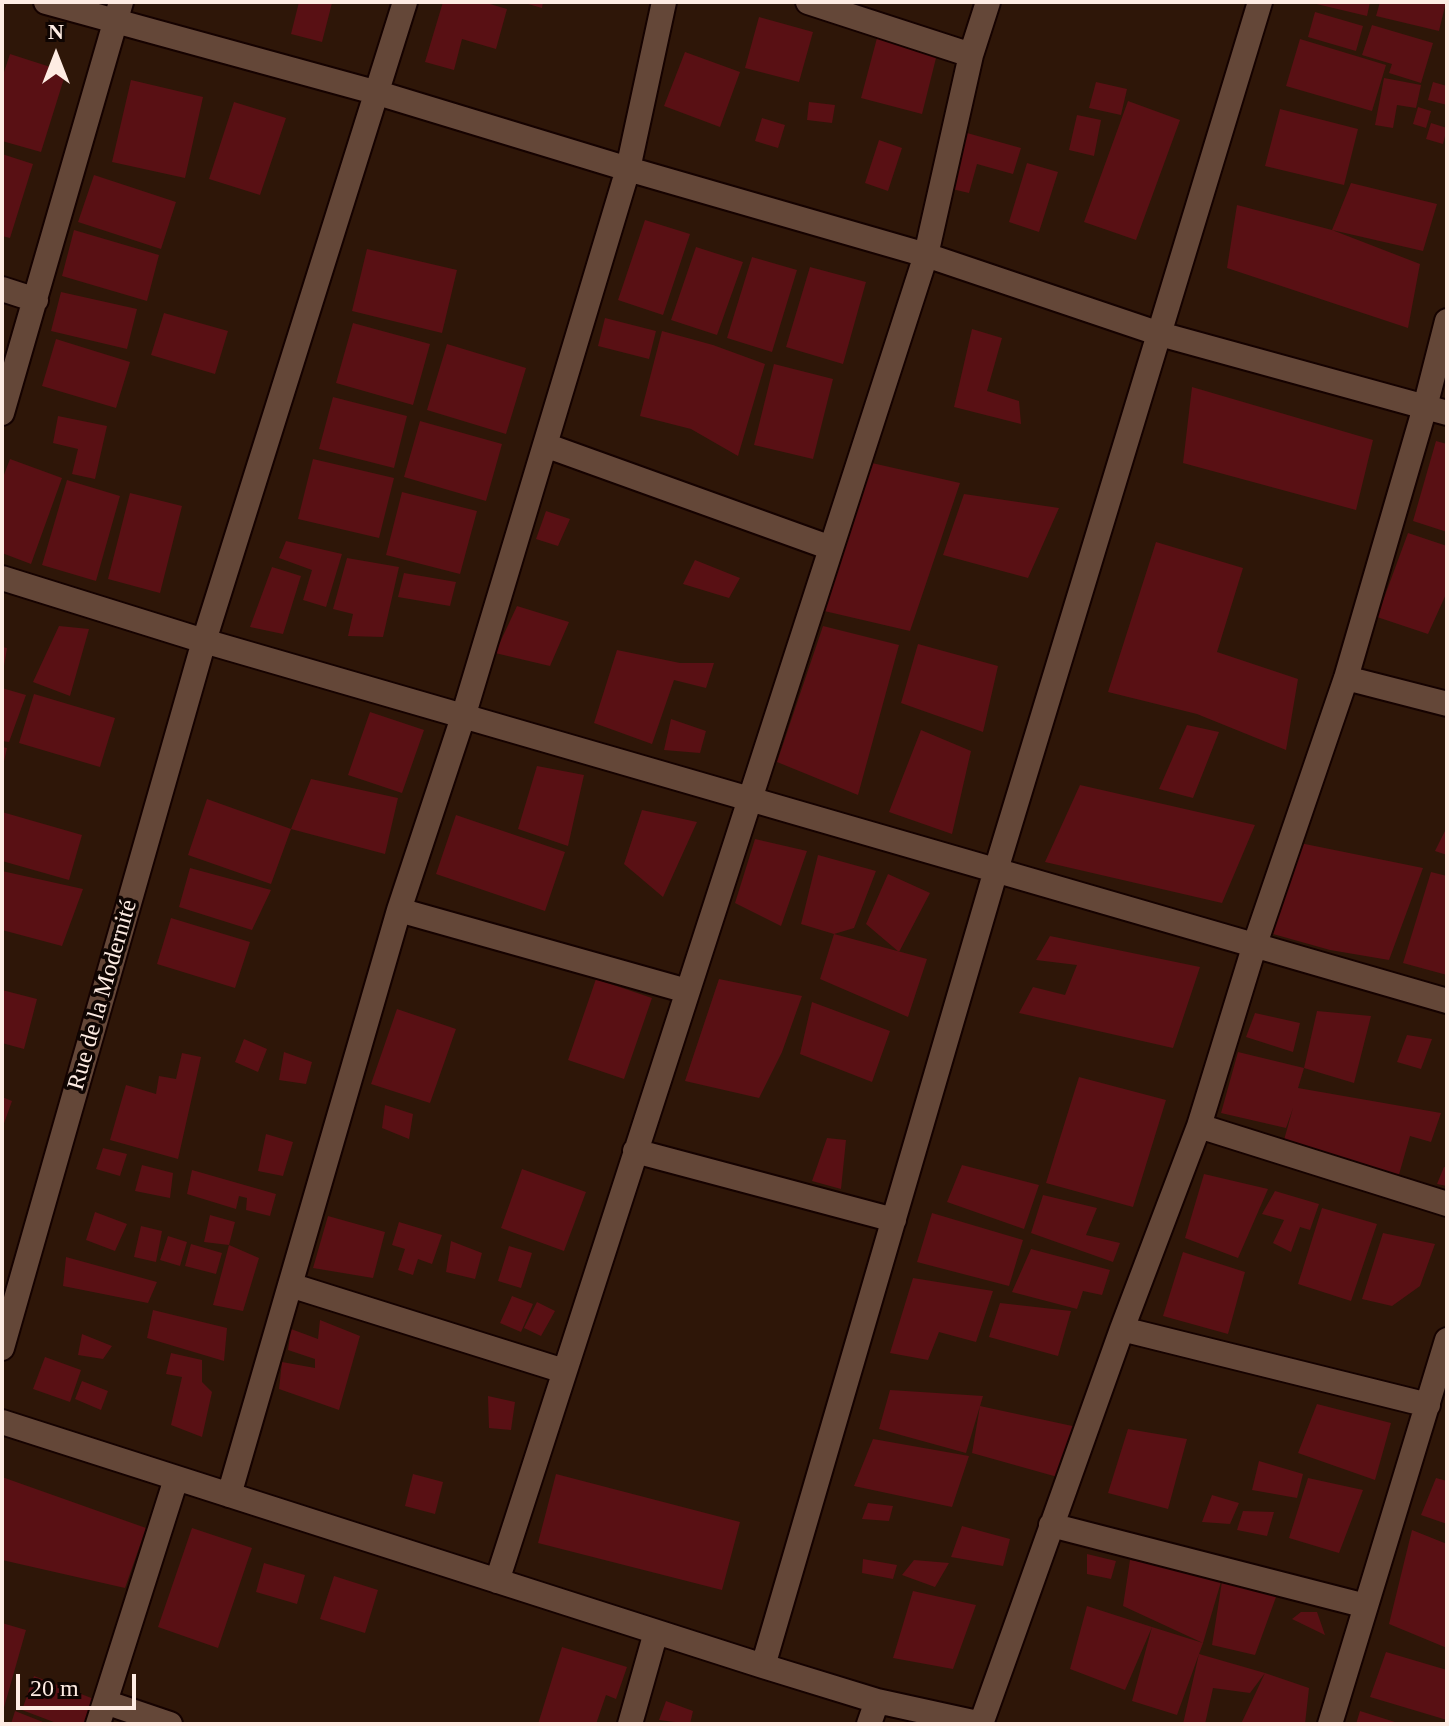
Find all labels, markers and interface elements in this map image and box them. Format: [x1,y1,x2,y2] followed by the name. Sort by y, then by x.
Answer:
[16,16,96,96] north arrow
[48,19,64,44] text: N
[60,888,146,1102] street label: Rue de la Modernité
[20,1658,140,1708] scale bar
[30,1675,79,1701] text: 20 m

